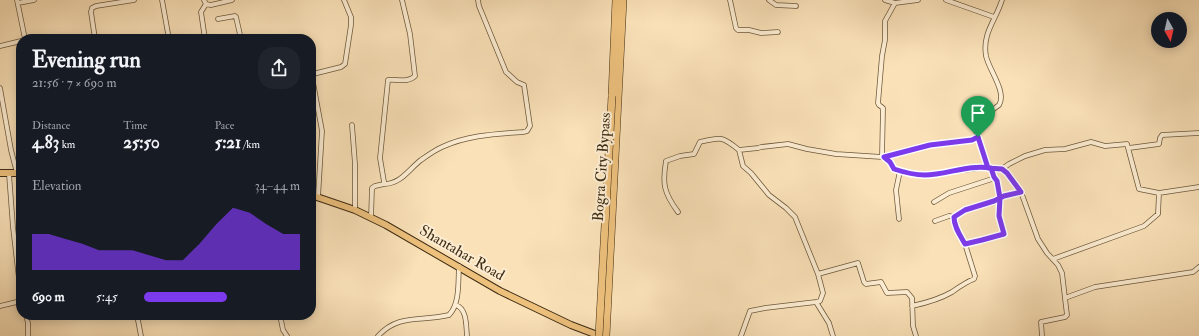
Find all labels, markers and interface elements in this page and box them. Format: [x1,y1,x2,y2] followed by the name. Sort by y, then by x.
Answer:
[1151,12,1187,48] north arrow
[1151,12,1187,48] map controls
[32,46,141,74] text: Evening run
[258,47,300,89] button: share
[32,75,117,91] text: 21:56 · 7 × 690 m
[961,96,995,137] pin
[967,102,989,124] icon: arrive
[589,112,616,222] street label: Bogra City Bypass
[32,119,70,132] text: Distance
[123,119,147,132] text: Time
[215,119,234,132] text: Pace
[32,132,59,153] text: 4.83
[123,132,160,153] text: 25:50
[215,132,241,153] text: 5:21
[59,138,75,151] text: km
[241,138,260,151] text: /km
[32,178,82,194] text: Elevation
[255,178,300,194] text: 34–44 m
[416,221,509,285] street label: Shantahar Road
[32,289,65,305] text: 690 m
[96,289,118,305] text: 5:45

